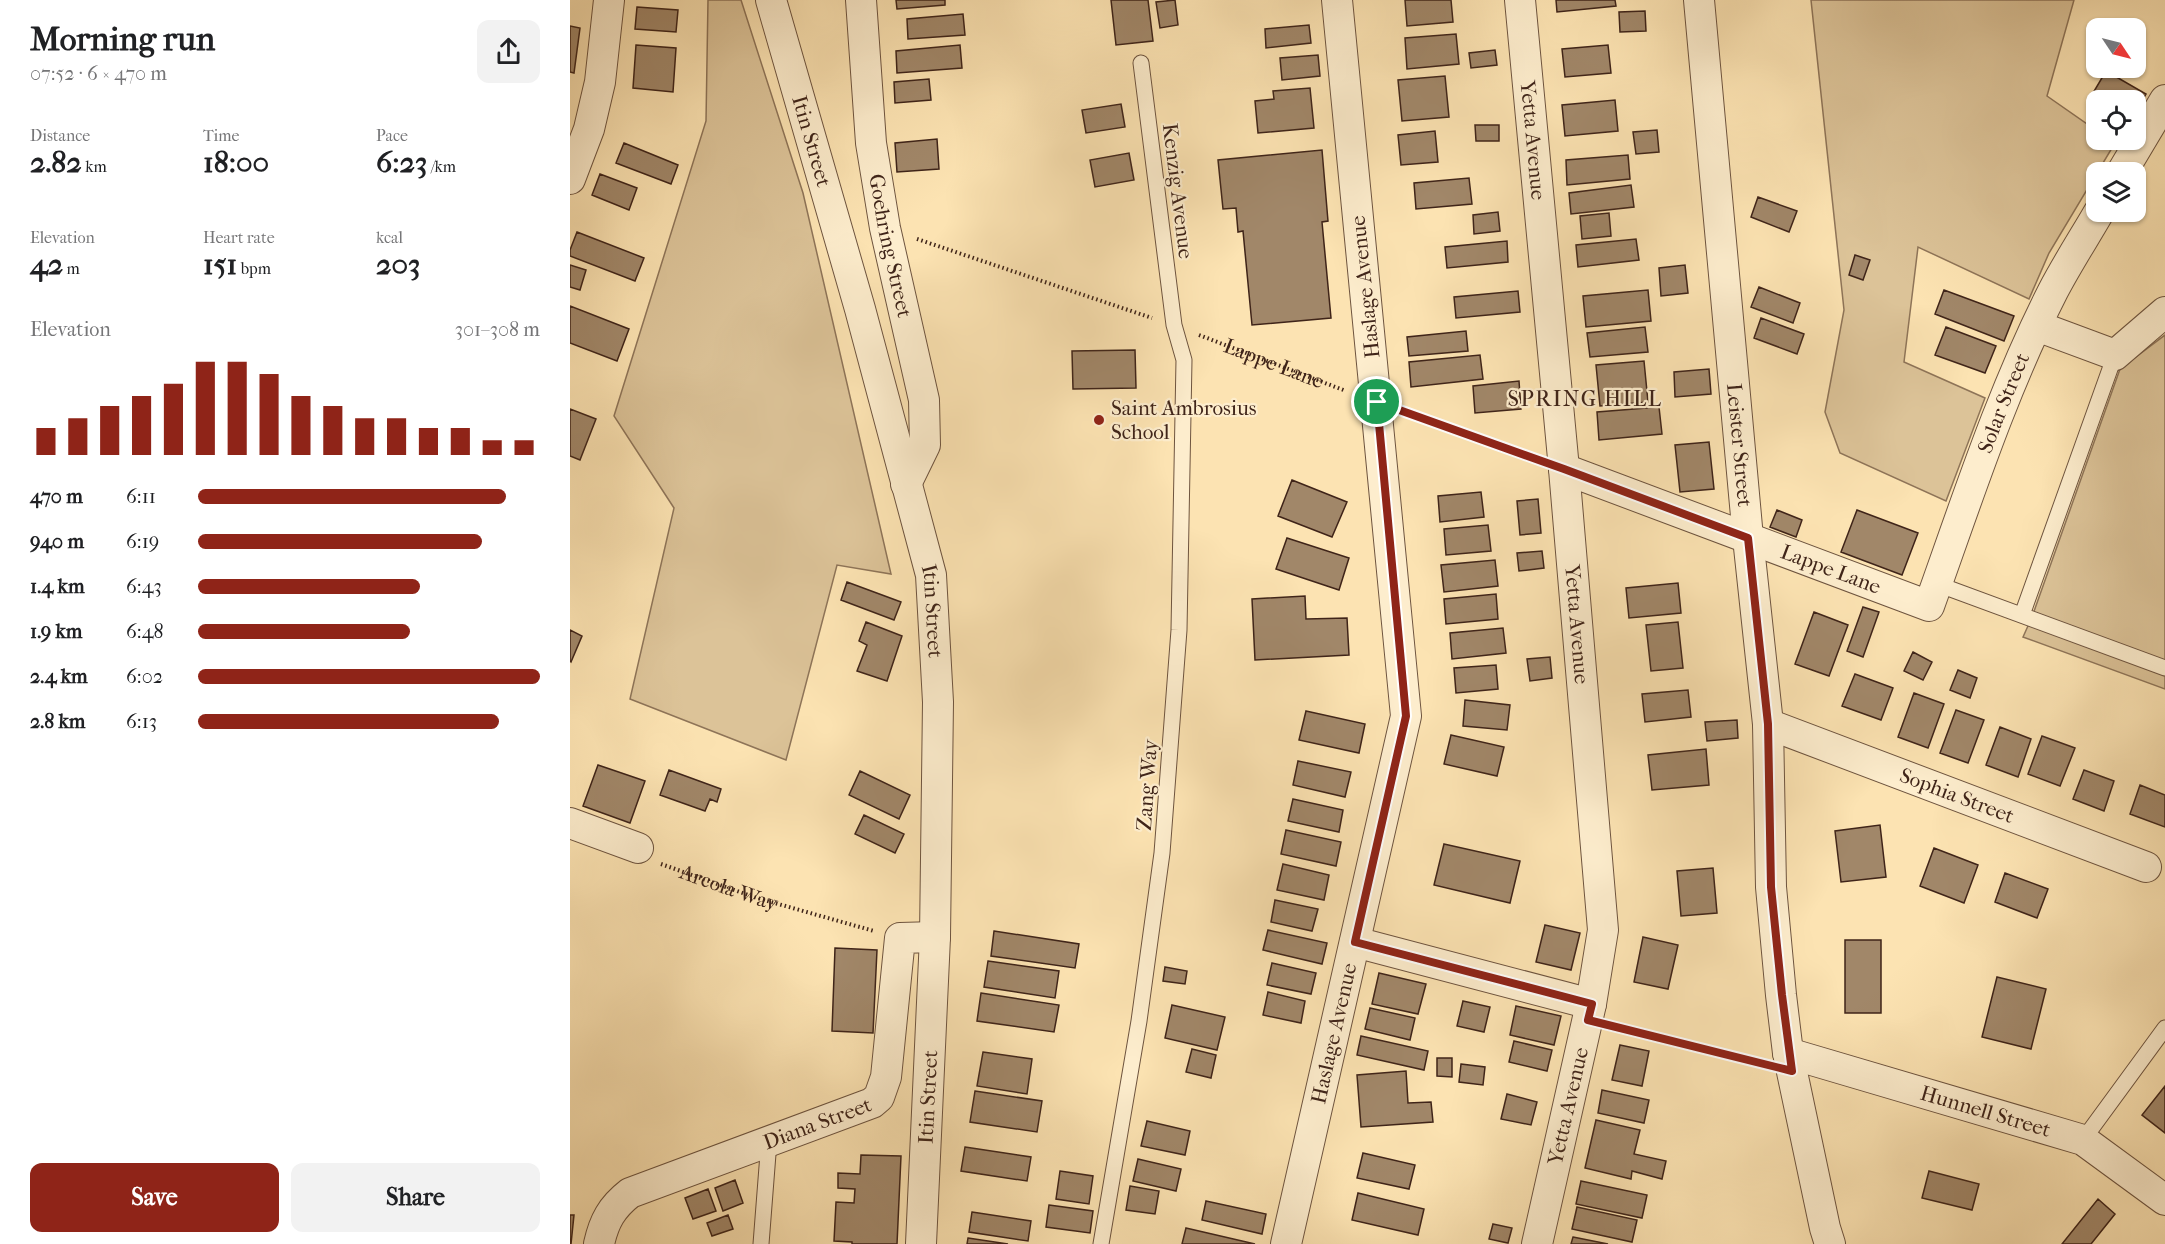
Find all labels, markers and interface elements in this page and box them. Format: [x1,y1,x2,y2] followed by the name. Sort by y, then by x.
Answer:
[2086,18,2146,78] north arrow
[2086,18,2146,222] map controls
[30,20,215,59] text: Morning run
[477,20,540,83] button: share
[30,62,167,85] text: 07:52 · 6 × 470 m
[1516,79,1551,201] street label: Yetta Avenue
[2086,90,2146,150] button: locate
[787,93,836,190] street label: Itin Street
[1158,122,1198,260] street label: Kenzig Avenue
[30,126,90,145] text: Distance
[203,126,239,145] text: Time
[376,126,408,145] text: Pace
[30,145,82,180] text: 2.82
[203,145,269,180] text: 18:00
[376,145,427,180] text: 6:23
[82,157,107,176] text: km
[427,157,456,176] text: /km
[2086,162,2146,222] button: layers
[864,172,917,320] street label: Goehring Street
[1346,214,1384,360] street label: Haslage Avenue
[30,228,95,247] text: Elevation
[203,228,275,247] text: Heart rate
[376,228,403,247] text: kcal
[30,247,63,282] text: 42
[203,247,237,282] text: 151
[376,247,420,282] text: 203
[63,259,80,278] text: m
[237,259,271,278] text: bpm
[30,318,111,341] text: Elevation
[455,318,540,341] text: 301–308 m
[1220,334,1327,393] street label: Lappe Lane
[1973,349,2034,456] street label: Solar Street
[1351,376,1402,427] pin
[1722,382,1757,508] street label: Leister Street
[1360,385,1393,418] icon: arrive
[1508,386,1662,412] district label: SPRING HILL
[1111,396,1257,444] place label: Saint Ambrosius School
[1092,413,1106,427] marker: Saint Ambrosius School
[30,485,83,508] text: 470 m
[126,485,156,508] text: 6:11
[30,530,84,553] text: 940 m
[126,530,159,553] text: 6:19
[1777,539,1884,599] street label: Lappe Lane
[917,561,948,659] street label: Itin Street
[1560,563,1594,685] street label: Yetta Avenue
[30,575,85,598] text: 1.4 km
[126,575,162,598] text: 6:43
[30,620,82,643] text: 1.9 km
[126,620,164,643] text: 6:48
[30,665,88,688] text: 2.4 km
[126,665,163,688] text: 6:02
[30,710,85,733] text: 2.8 km
[126,710,157,733] text: 6:13
[1132,738,1162,832] street label: Zang Way
[1896,763,2018,828] street label: Sophia Street
[676,859,781,916] street label: Arcola Way
[1306,961,1361,1106] street label: Haslage Avenue
[1543,1045,1593,1168] street label: Yetta Avenue
[914,1049,942,1144] street label: Itin Street
[1918,1081,2054,1142] street label: Hunnell Street
[760,1092,875,1154] street label: Diana Street
[30,1163,279,1232] button: Save
[291,1163,540,1232] button: Share

